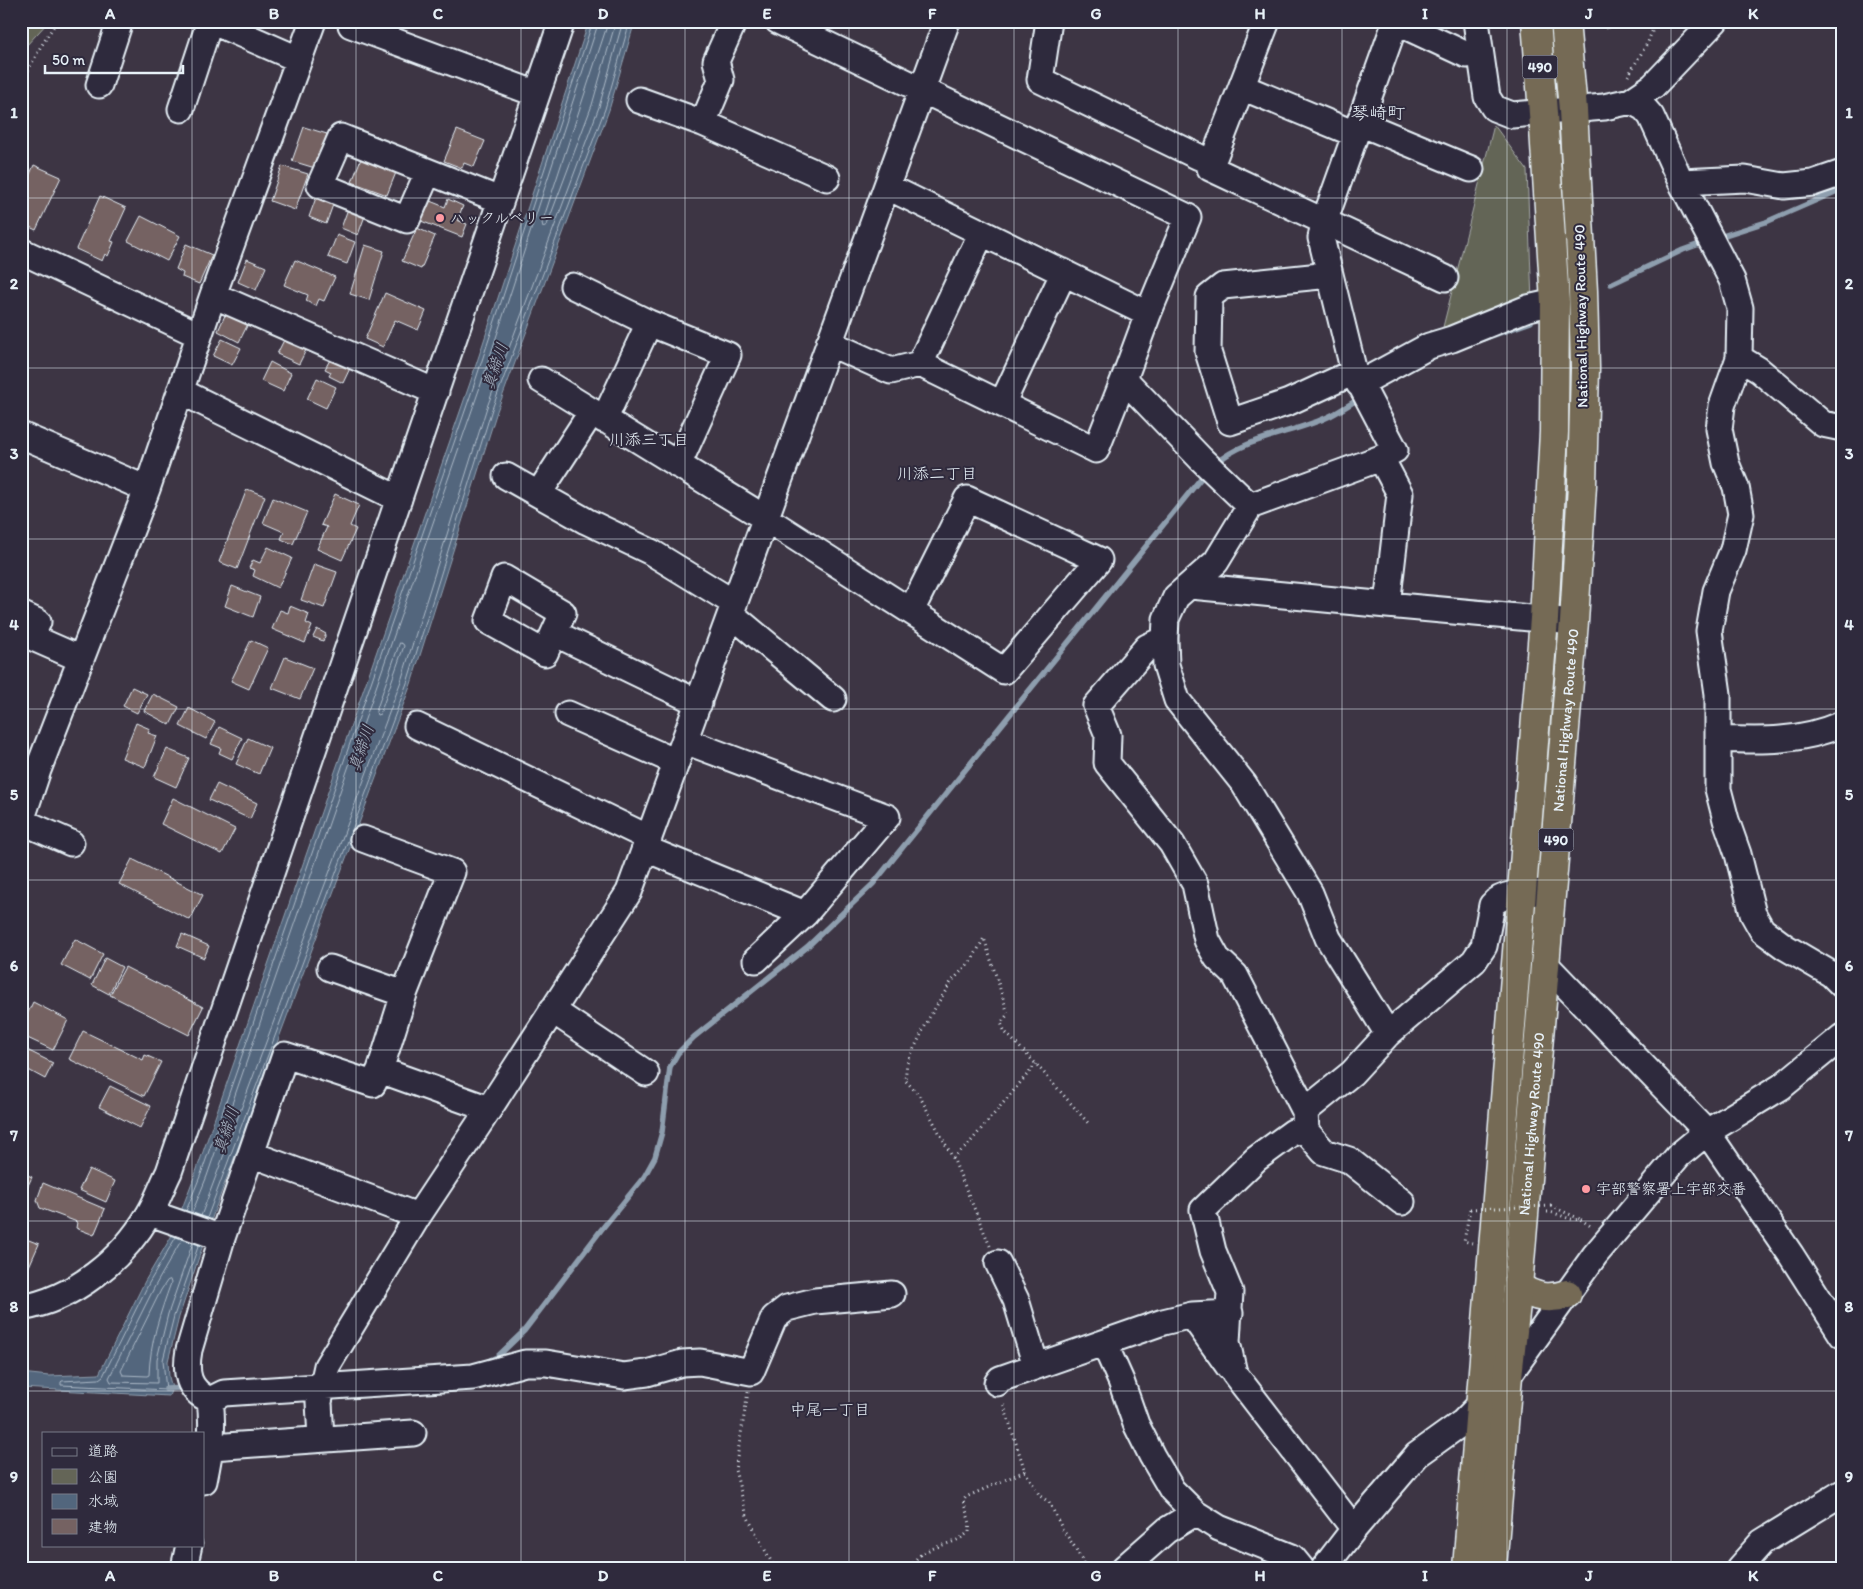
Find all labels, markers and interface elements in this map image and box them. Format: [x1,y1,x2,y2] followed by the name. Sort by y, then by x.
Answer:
[104,4,116,23] text: A
[269,4,280,23] text: B
[433,4,444,23] text: C
[598,4,609,23] text: D
[763,4,772,23] text: E
[928,4,937,23] text: F
[1090,4,1102,23] text: G
[1254,4,1266,23] text: H
[1422,4,1428,23] text: I
[1584,4,1593,23] text: J
[1748,4,1759,23] text: K
[45,42,182,74] scale bar
[52,51,85,69] text: 50 m
[1522,56,1558,78] road number: 490
[1351,102,1405,124] district label: 琴崎町
[10,103,18,122] text: 1
[1845,103,1853,122] text: 1
[450,209,554,227] place label: ハックルベリー
[434,212,446,224] marker: ハックルベリー
[1570,224,1592,408] street label: National Highway Route 490
[10,274,19,293] text: 2
[1845,274,1854,293] text: 2
[478,340,512,392] water label: 真締川
[609,430,689,449] district label: 川添三丁目
[10,444,19,463] text: 3
[1845,444,1854,463] text: 3
[897,464,977,483] district label: 川添二丁目
[9,615,19,634] text: 4
[1844,615,1854,634] text: 4
[1549,628,1582,813] street label: National Highway Route 490
[344,722,378,774] water label: 真締川
[10,785,19,804] text: 5
[1845,785,1854,804] text: 5
[1538,828,1574,852] road number: 490
[10,956,19,975] text: 6
[1845,956,1854,975] text: 6
[1515,1031,1548,1216] street label: National Highway Route 490
[209,1104,243,1156] water label: 真締川
[9,1126,18,1145] text: 7
[1844,1126,1853,1145] text: 7
[1596,1180,1746,1198] place label: 宇部警察署上宇部交番
[1580,1183,1592,1195] marker: 宇部警察署上宇部交番
[10,1297,19,1316] text: 8
[1845,1297,1854,1316] text: 8
[790,1400,870,1419] district label: 中尾一丁目
[42,1432,205,1546] legend
[88,1442,118,1460] text: 道路
[10,1467,18,1486] text: 9
[1845,1467,1853,1486] text: 9
[88,1468,118,1486] text: 公園
[88,1492,118,1510] text: 水域
[88,1518,118,1536] text: 建物
[104,1566,116,1585] text: A
[269,1566,280,1585] text: B
[433,1566,444,1585] text: C
[598,1566,609,1585] text: D
[763,1566,772,1585] text: E
[928,1566,937,1585] text: F
[1090,1566,1102,1585] text: G
[1254,1566,1266,1585] text: H
[1422,1566,1428,1585] text: I
[1584,1566,1593,1585] text: J
[1748,1566,1759,1585] text: K

